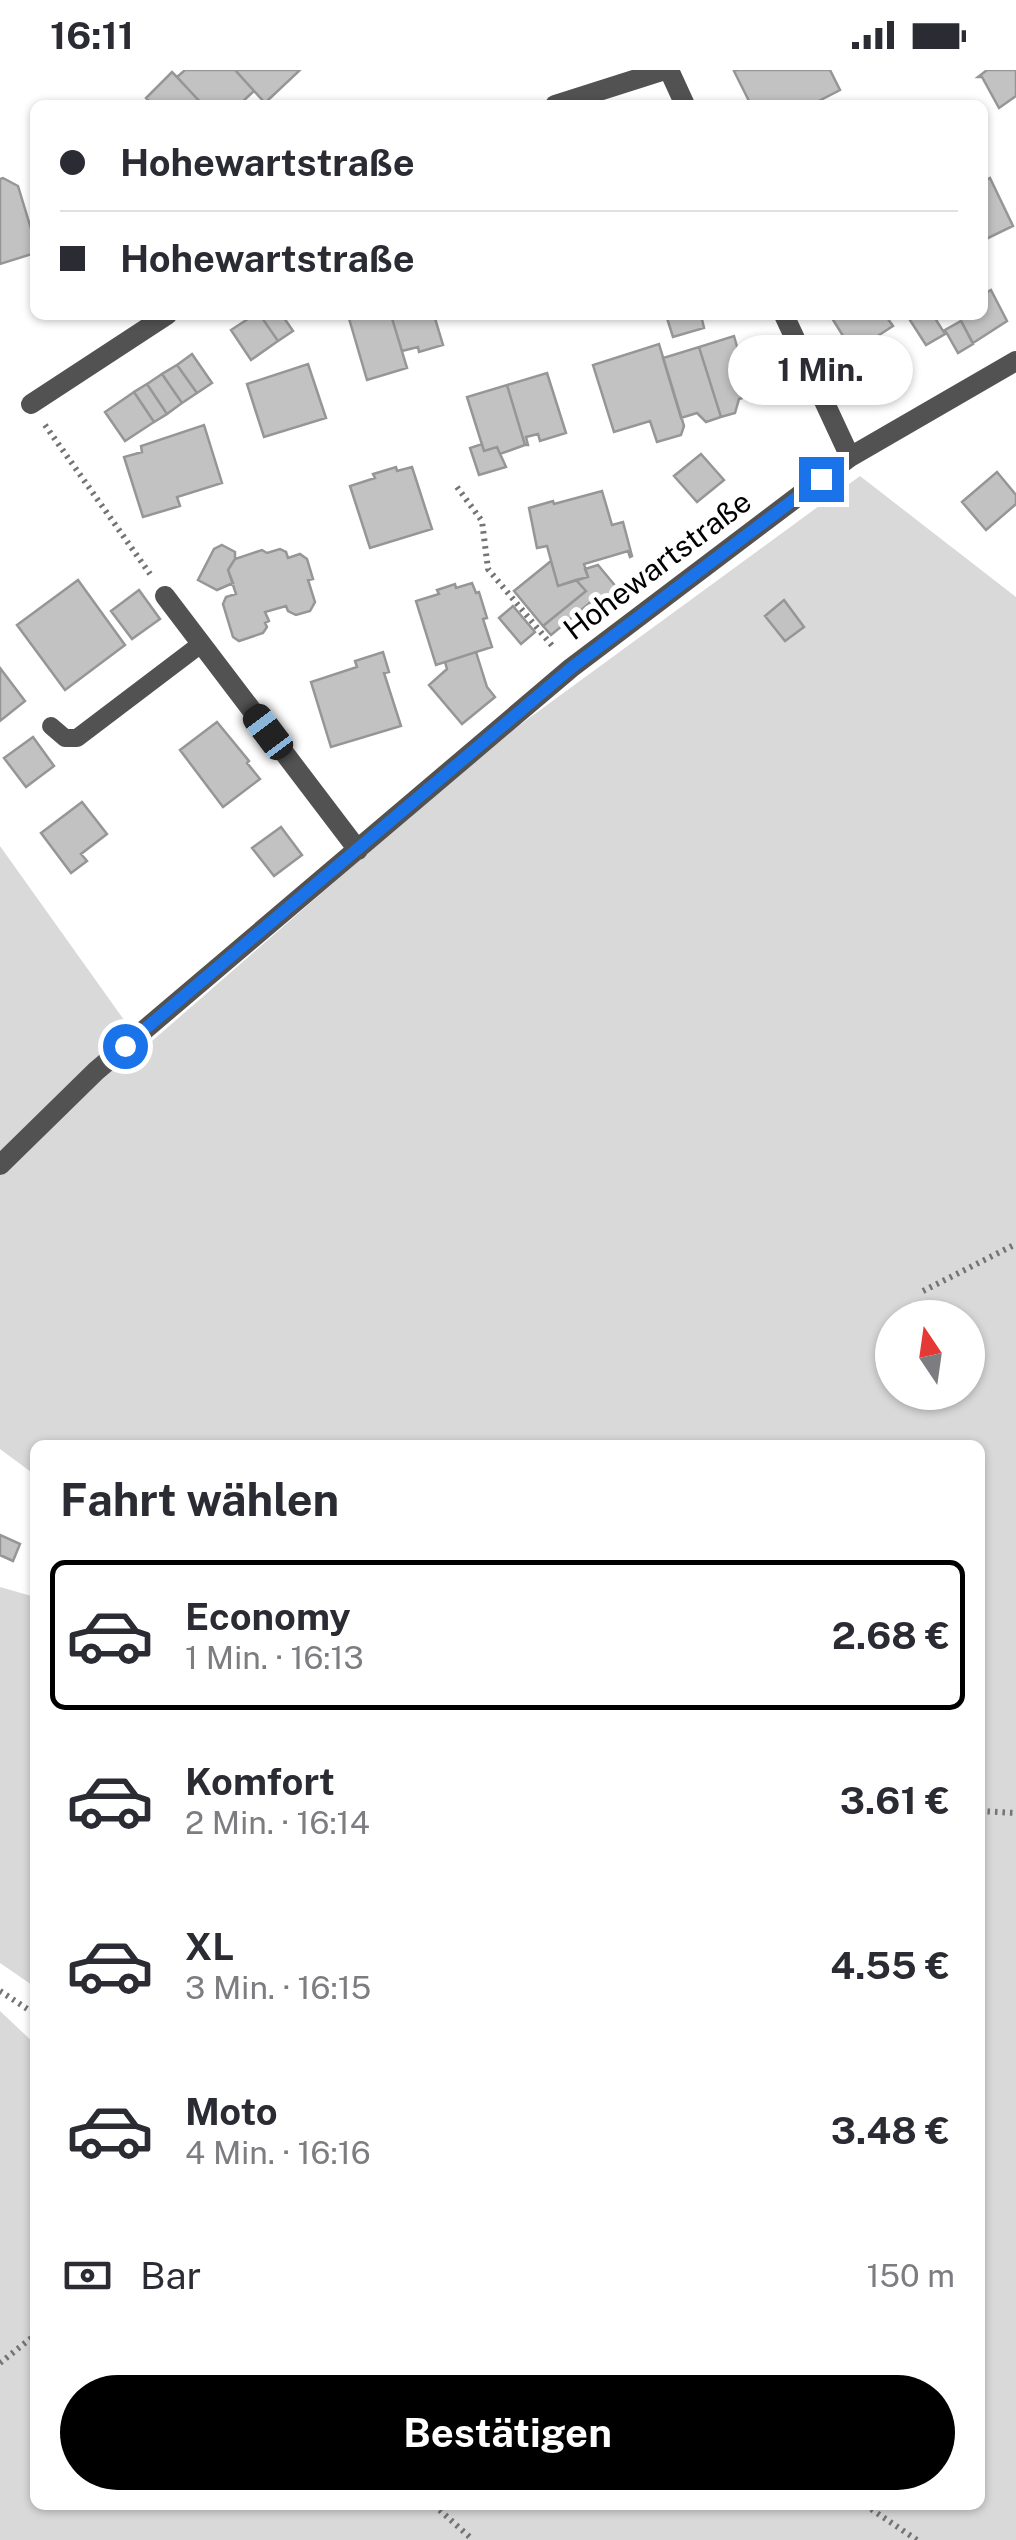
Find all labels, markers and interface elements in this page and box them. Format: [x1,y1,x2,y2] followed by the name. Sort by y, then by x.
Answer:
[50,13,134,58] text: 16:11
[120,140,415,185] text: Hohewartstraße
[120,236,415,281] text: Hohewartstraße
[728,334,914,404] callout: 1 Min.
[777,351,864,388] text: 1 Min.
[799,457,844,502] route end
[556,483,758,647] street label: Hohewartstraße
[238,699,298,765] car
[103,1024,148,1069] route start
[875,1300,985,1410] north arrow
[875,1300,985,1410] map controls
[60,1473,339,1526] text: Fahrt wählen
[65,1590,155,1680] icon: car
[185,1594,351,1639] text: Economy
[832,1613,950,1658] text: 2.68 €
[185,1639,364,1676] text: 1 Min. · 16:13
[65,1755,155,1845] icon: car
[185,1759,335,1804] text: Komfort
[840,1778,950,1823] text: 3.61 €
[185,1804,370,1841] text: 2 Min. · 16:14
[65,1920,155,2010] icon: car
[185,1924,234,1969] text: XL
[830,1943,950,1988] text: 4.55 €
[185,1969,371,2006] text: 3 Min. · 16:15
[65,2085,155,2175] icon: car
[185,2089,278,2134] text: Moto
[831,2108,950,2153] text: 3.48 €
[185,2134,371,2171] text: 4 Min. · 16:16
[60,2248,115,2303] icon: cash
[140,2253,201,2298] text: Bar
[866,2257,955,2294] text: 150 m
[60,2375,955,2490] button: Bestätigen

